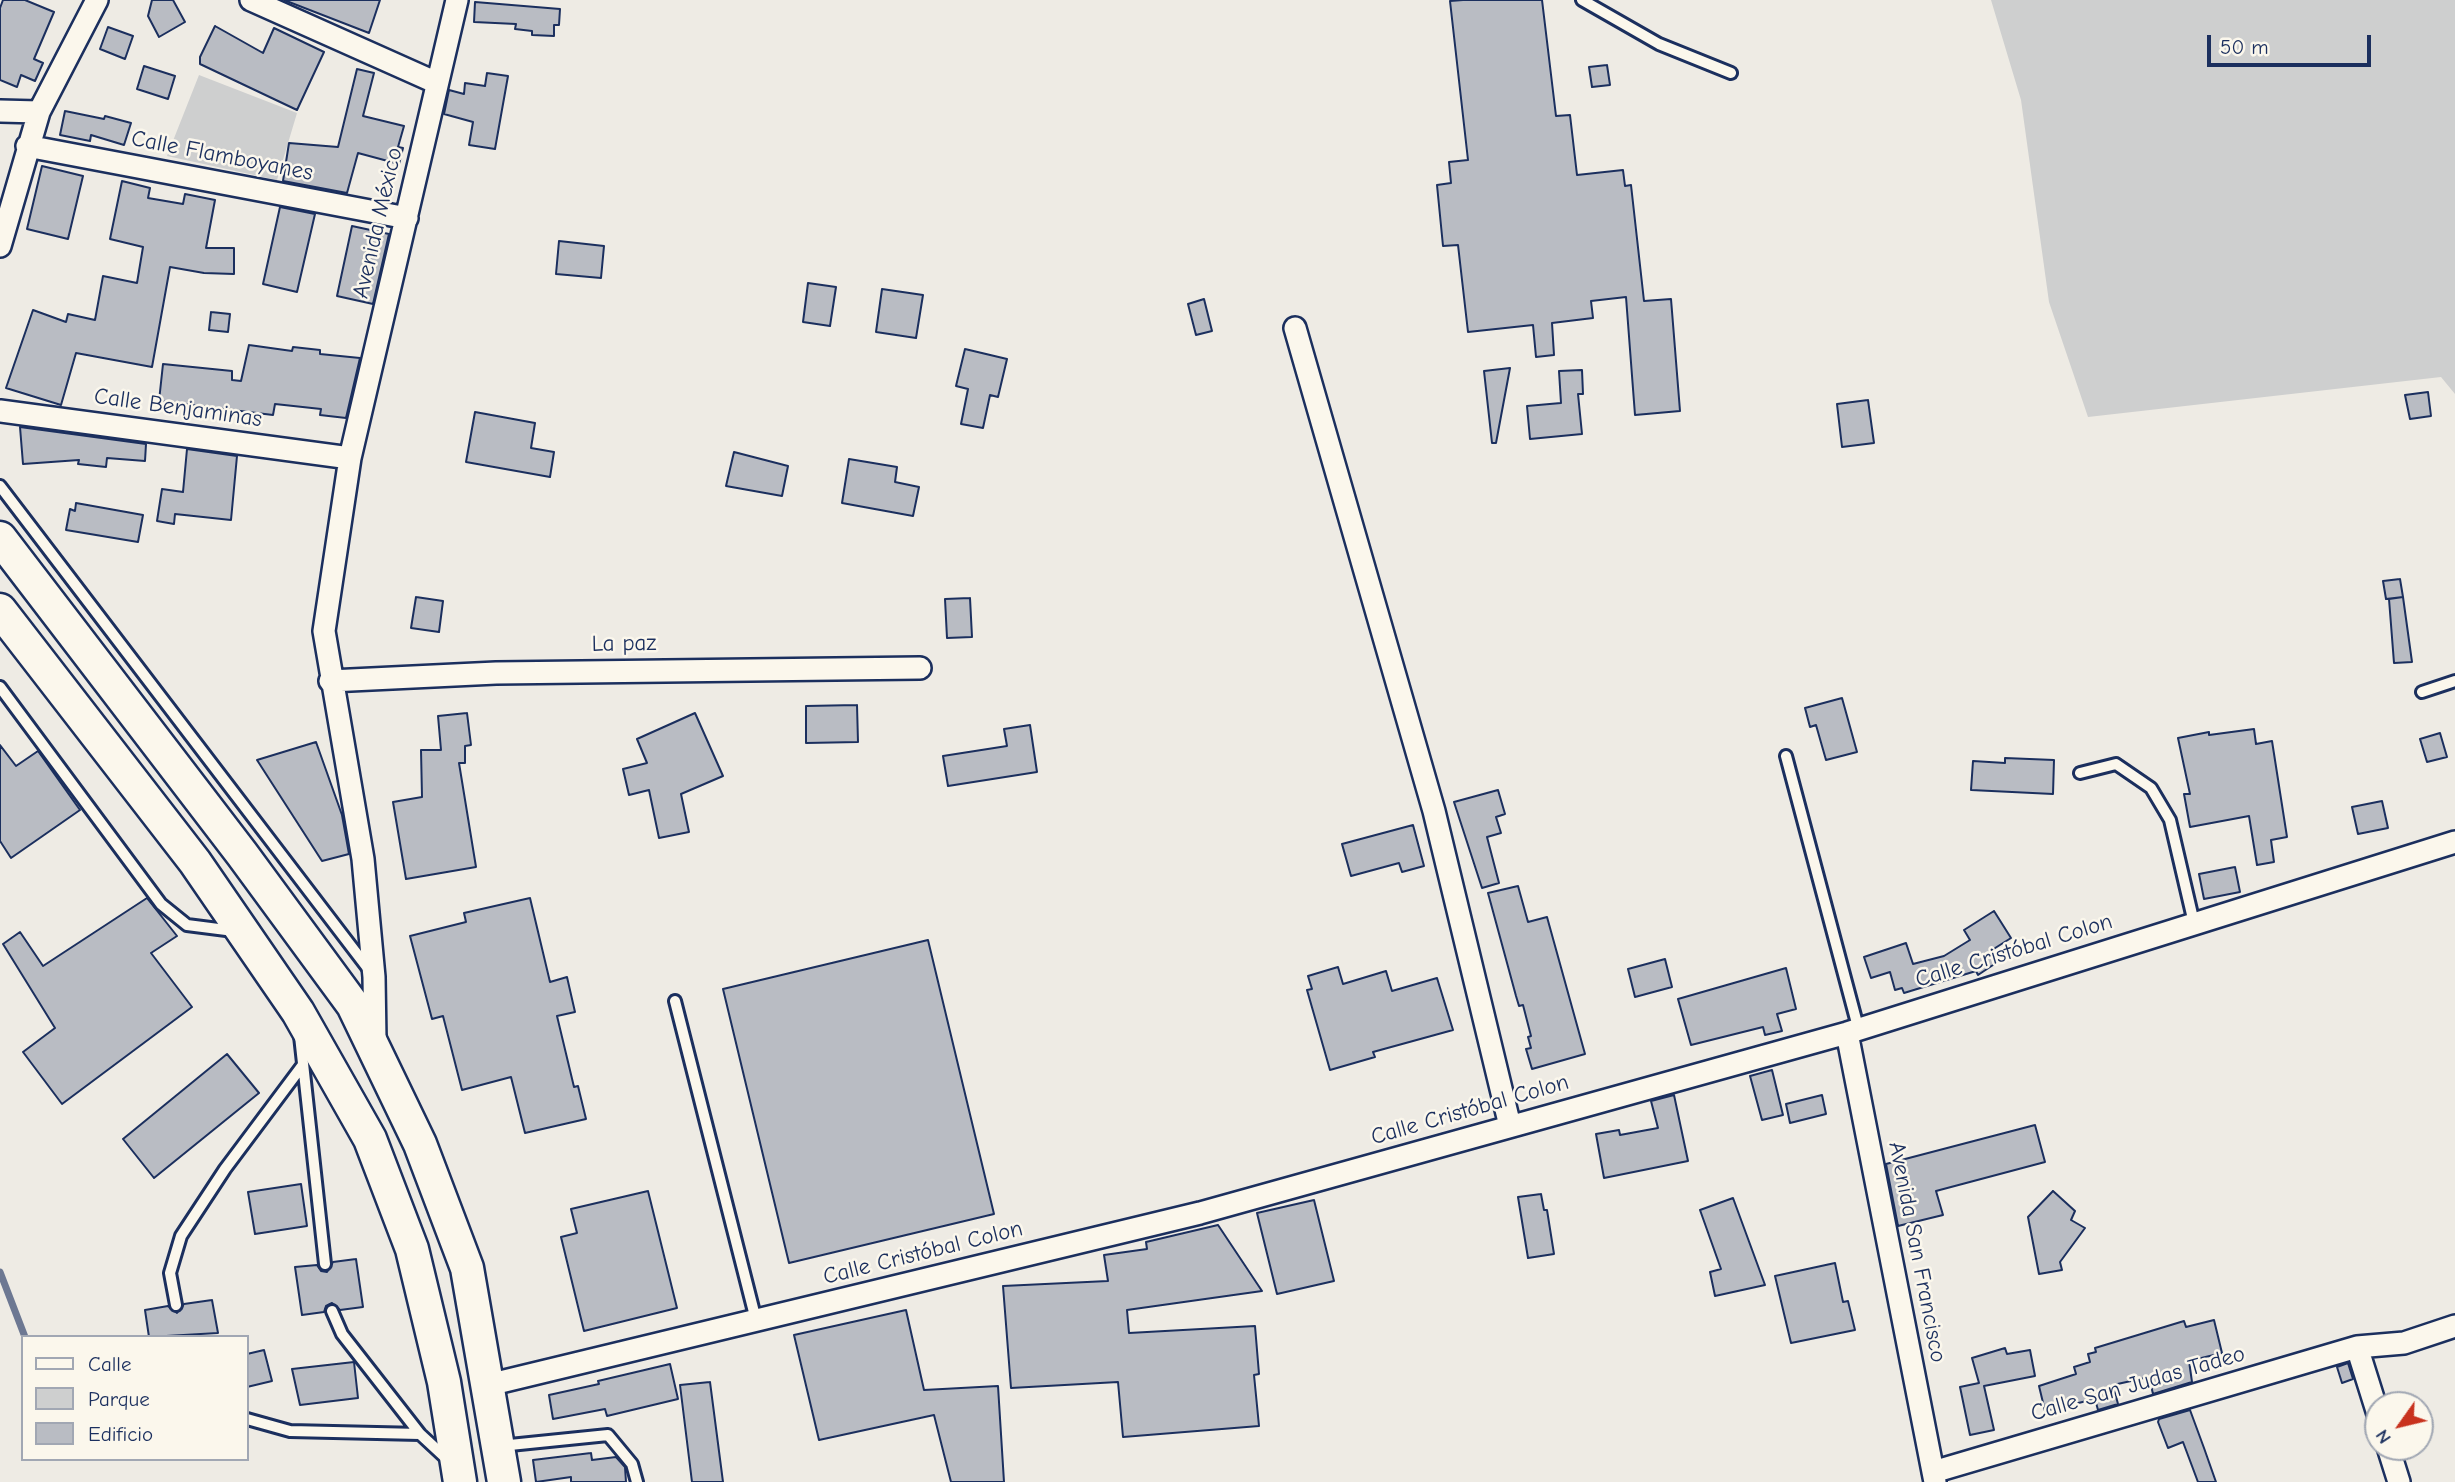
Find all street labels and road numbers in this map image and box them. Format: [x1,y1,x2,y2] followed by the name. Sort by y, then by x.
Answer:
[129,125,315,187] street label: Calle Flamboyanes
[347,145,409,301] street label: Avenida México
[92,383,264,433] street label: Calle Benjaminas
[591,630,657,658] street label: La paz
[1912,908,2116,994] street label: Calle Cristóbal Colon
[1368,1069,1572,1151] street label: Calle Cristóbal Colon
[1882,1139,1952,1365] street label: Avenida San Francisco
[820,1215,1026,1291] street label: Calle Cristóbal Colon
[2028,1340,2248,1428] street label: Calle San Judas Tadeo

